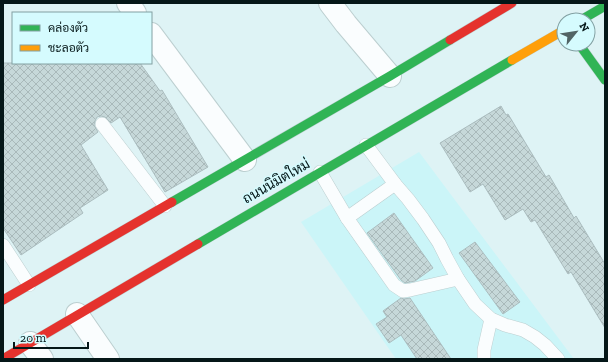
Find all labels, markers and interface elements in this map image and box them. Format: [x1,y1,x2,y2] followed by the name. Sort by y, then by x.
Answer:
[12,12,152,64] legend
[556,12,596,52] north arrow
[577,20,592,35] text: N
[48,21,88,35] text: คล่องตัว
[48,41,89,55] text: ชะลอตัว
[240,155,313,207] street label: ถนนนิมิตใหม่
[14,324,88,350] scale bar
[20,331,47,345] text: 20 m

